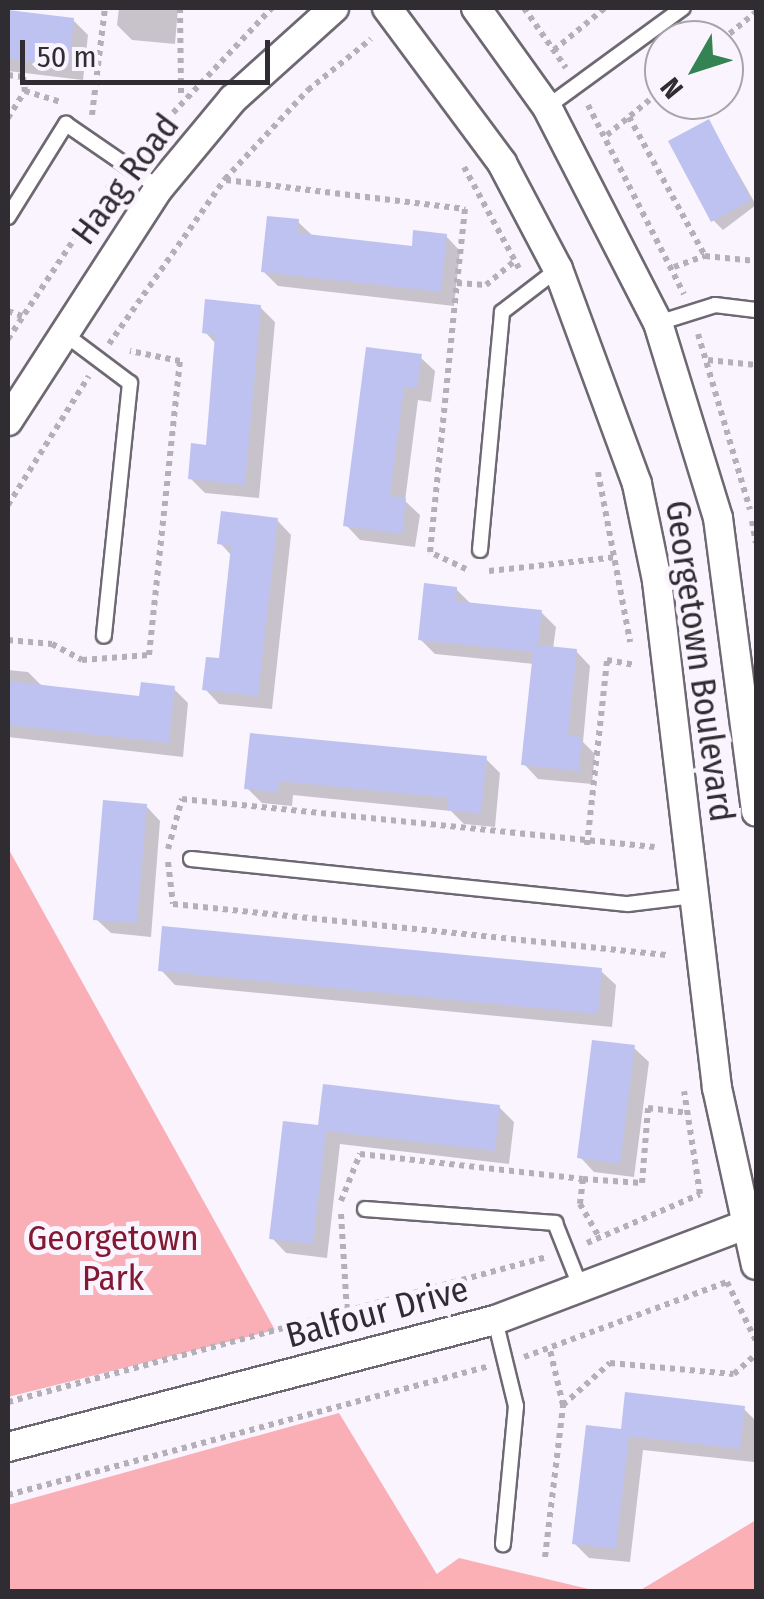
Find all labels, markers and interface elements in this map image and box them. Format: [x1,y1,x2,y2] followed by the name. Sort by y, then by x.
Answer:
[25,20,275,82] scale bar
[644,20,744,120] north arrow
[37,39,97,75] text: 50 m
[654,71,690,105] text: N
[62,106,188,252] street label: Haag Road
[657,498,743,824] street label: Georgetown Boulevard
[27,1217,199,1299] park label: Georgetown Park
[281,1268,473,1356] street label: Balfour Drive

